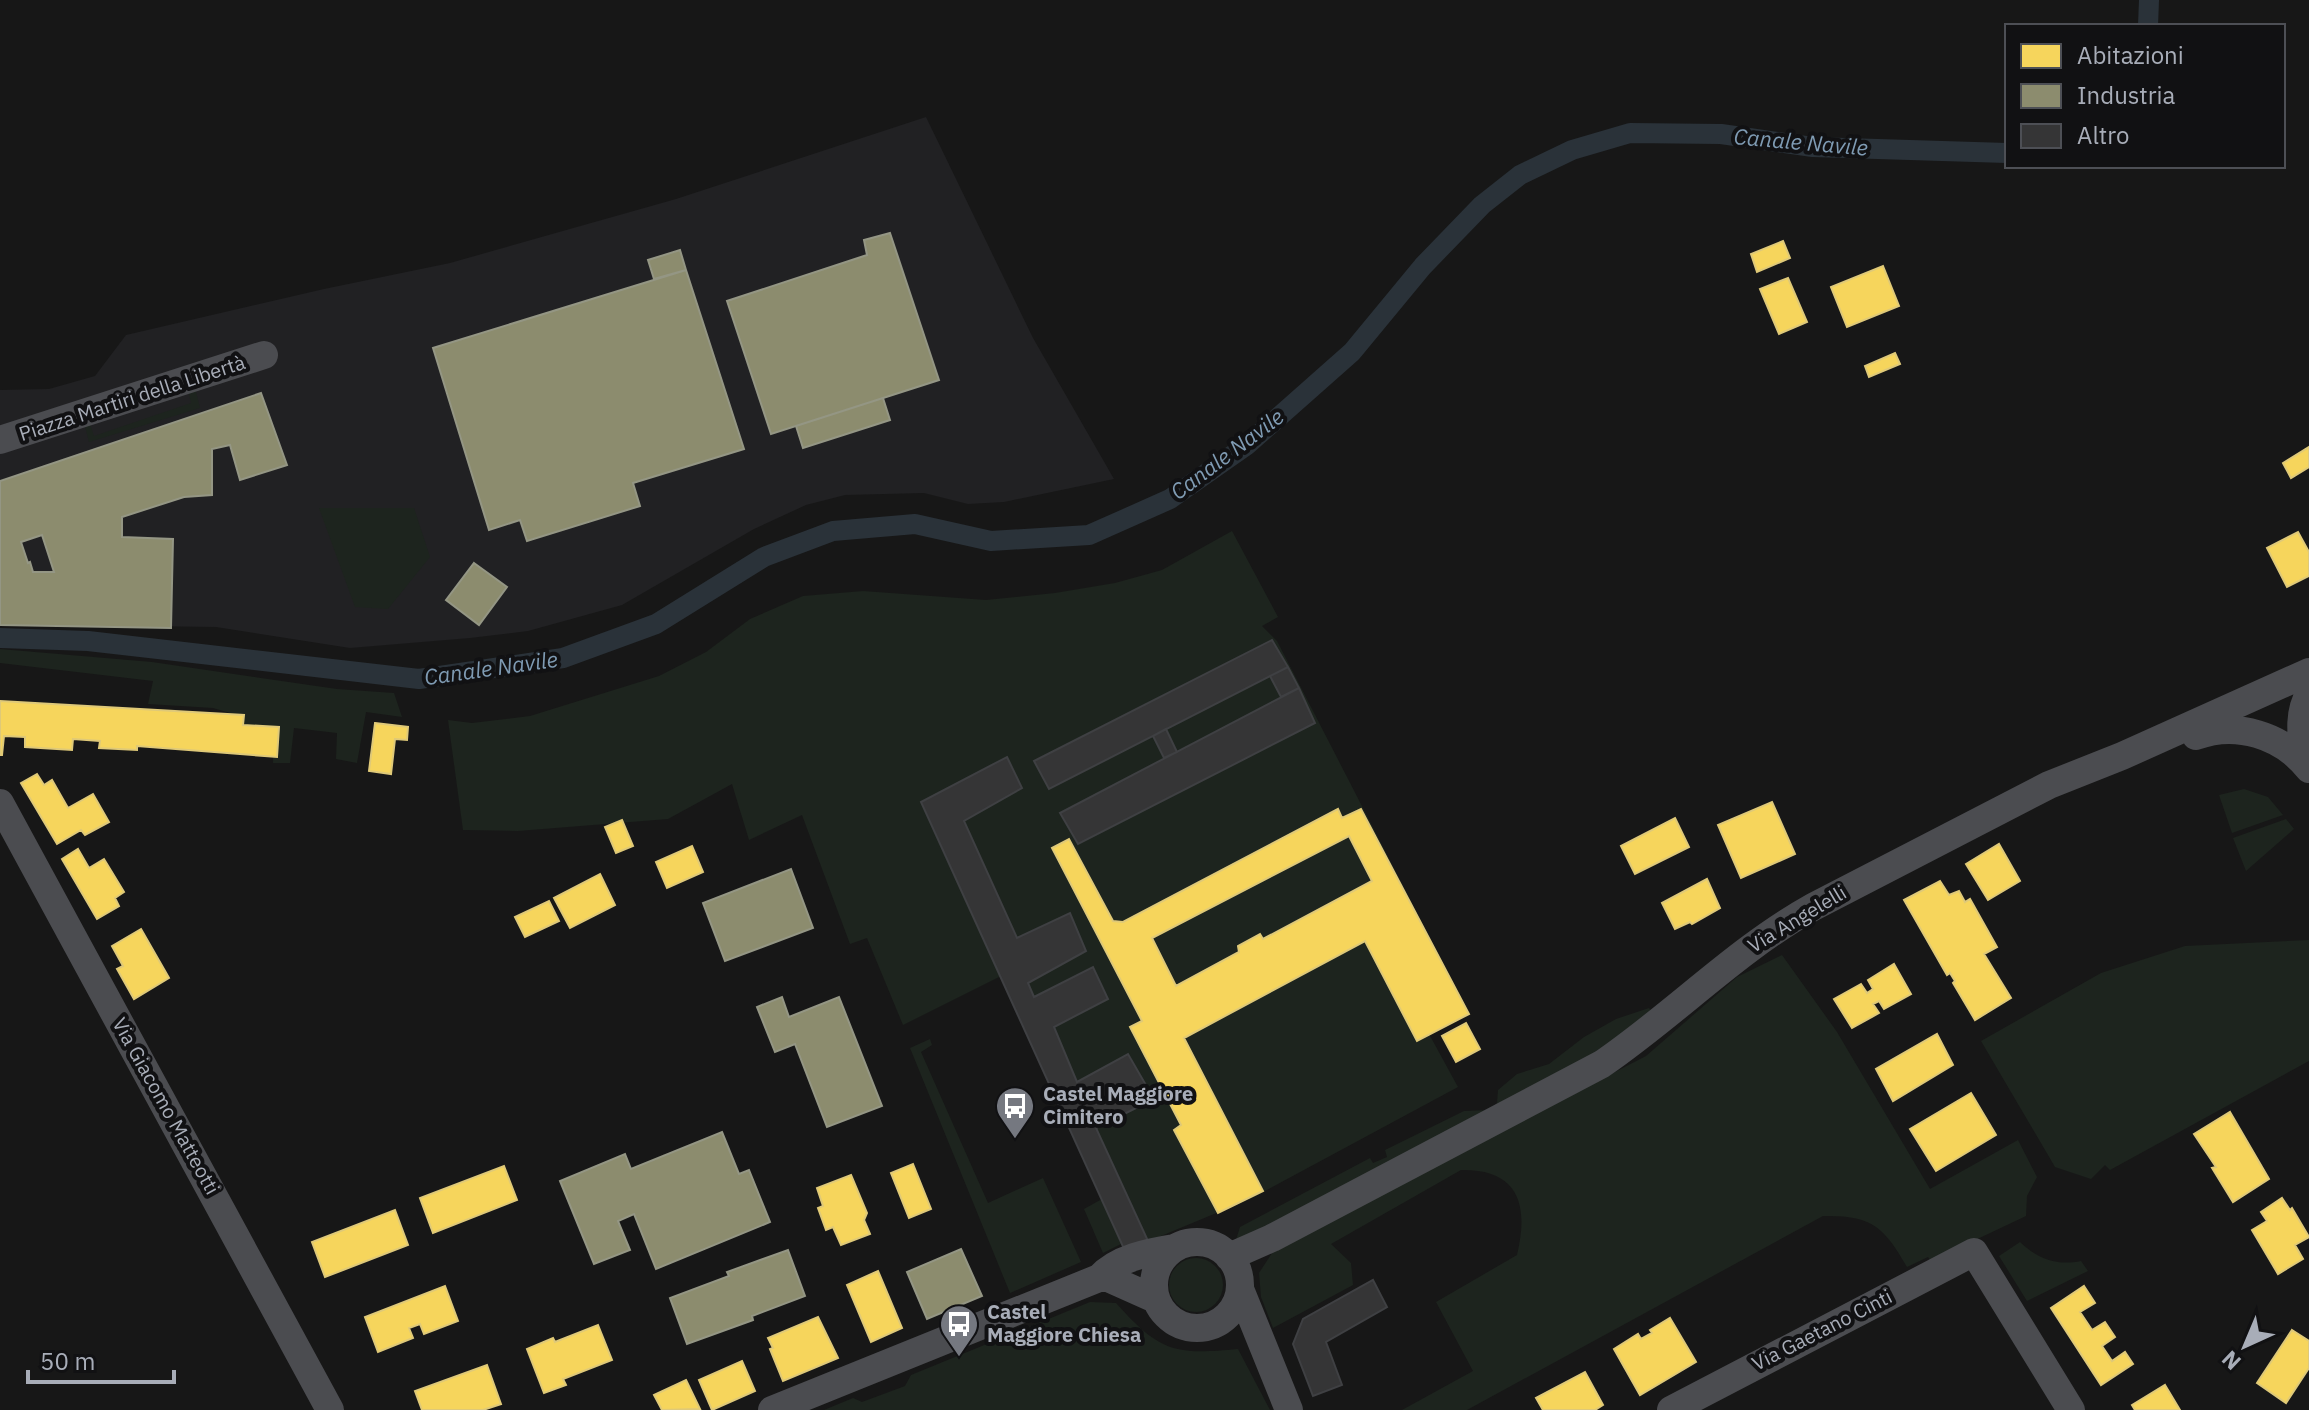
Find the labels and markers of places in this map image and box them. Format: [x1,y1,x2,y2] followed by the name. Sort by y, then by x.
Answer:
[1043,1080,1193,1130] place label: Castel Maggiore Cimitero
[994,1085,1036,1140] bus stop icon: Castel Maggiore Cimitero
[987,1298,1141,1348] place label: Castel Maggiore Chiesa
[938,1303,980,1358] bus stop icon: Castel Maggiore Chiesa

